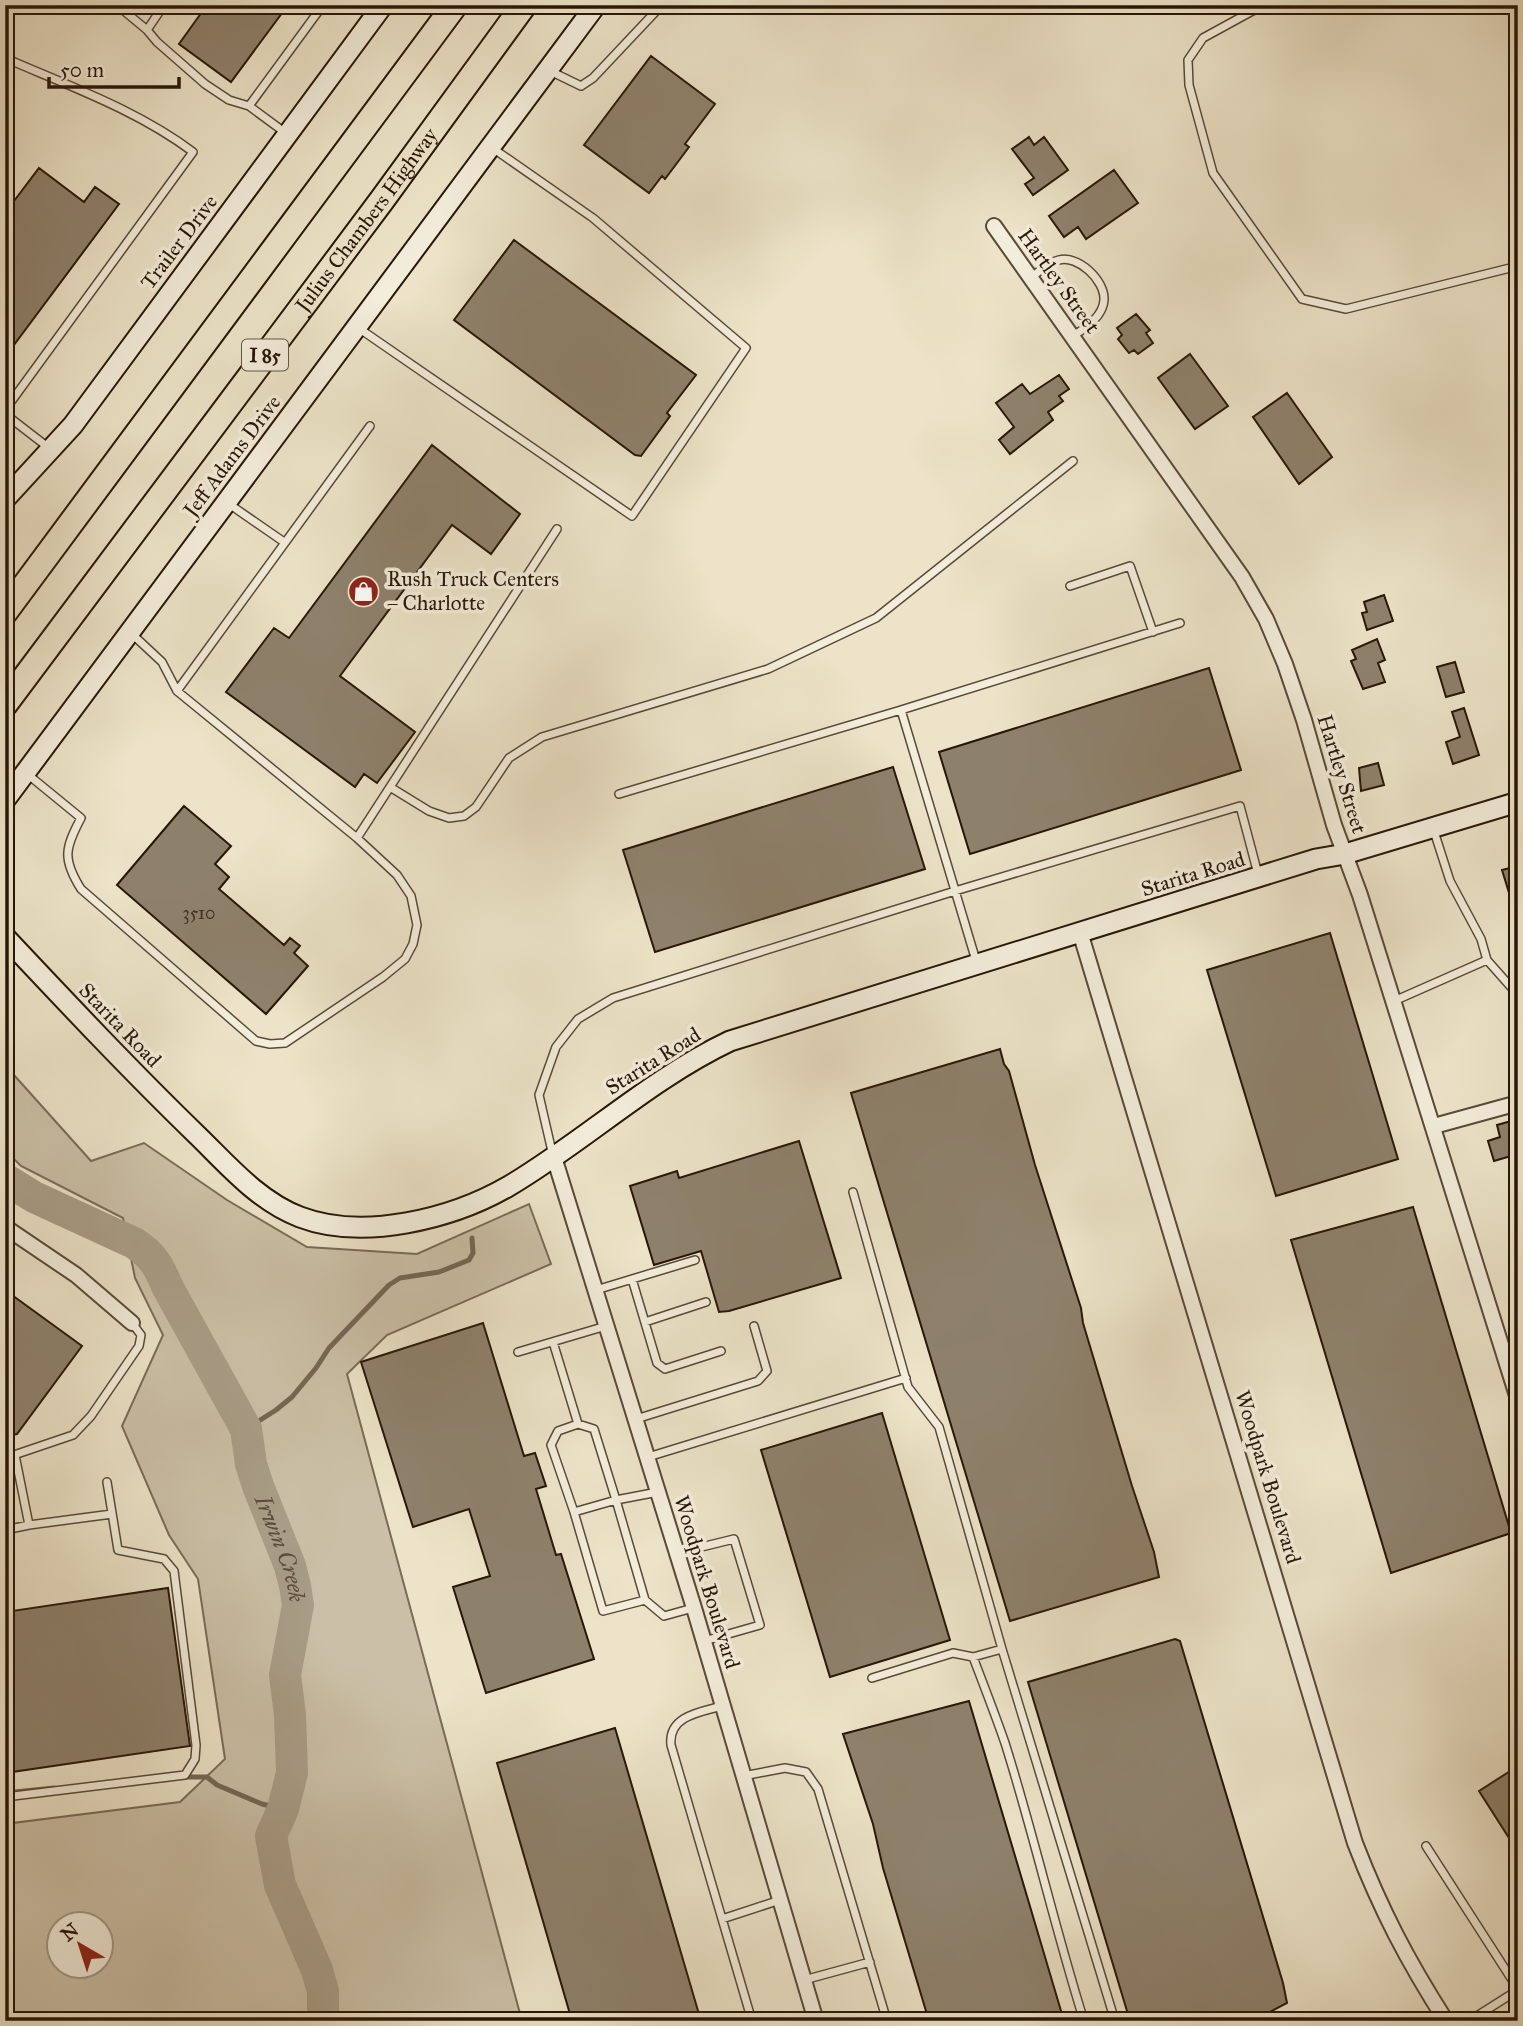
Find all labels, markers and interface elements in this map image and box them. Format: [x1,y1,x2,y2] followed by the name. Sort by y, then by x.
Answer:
[49,46,178,90] scale bar
[60,57,105,83] text: 50 m
[288,122,444,319] street label: Julius Chambers Highway
[135,189,223,294] street label: Trailer Drive
[1012,224,1106,339] street label: Hartley Street
[242,340,288,370] road number: I 85
[177,390,286,524] street label: Jeff Adams Drive
[387,566,559,616] place label: Rush Truck Centers – Charlotte
[347,574,381,608] shop icon: Rush Truck Centers – Charlotte
[1312,711,1373,837] street label: Hartley Street
[1138,846,1249,902] street label: Starita Road
[182,902,216,924] house number: 3510
[73,977,167,1073] street label: Starita Road
[601,1021,706,1101] street label: Starita Road
[1229,1387,1307,1567] street label: Woodpark Boulevard
[249,1490,311,1604] water label: Irwin Creek
[668,1492,746,1672] street label: Woodpark Boulevard
[46,1910,116,1980] north arrow
[56,1918,83,1946] text: N

